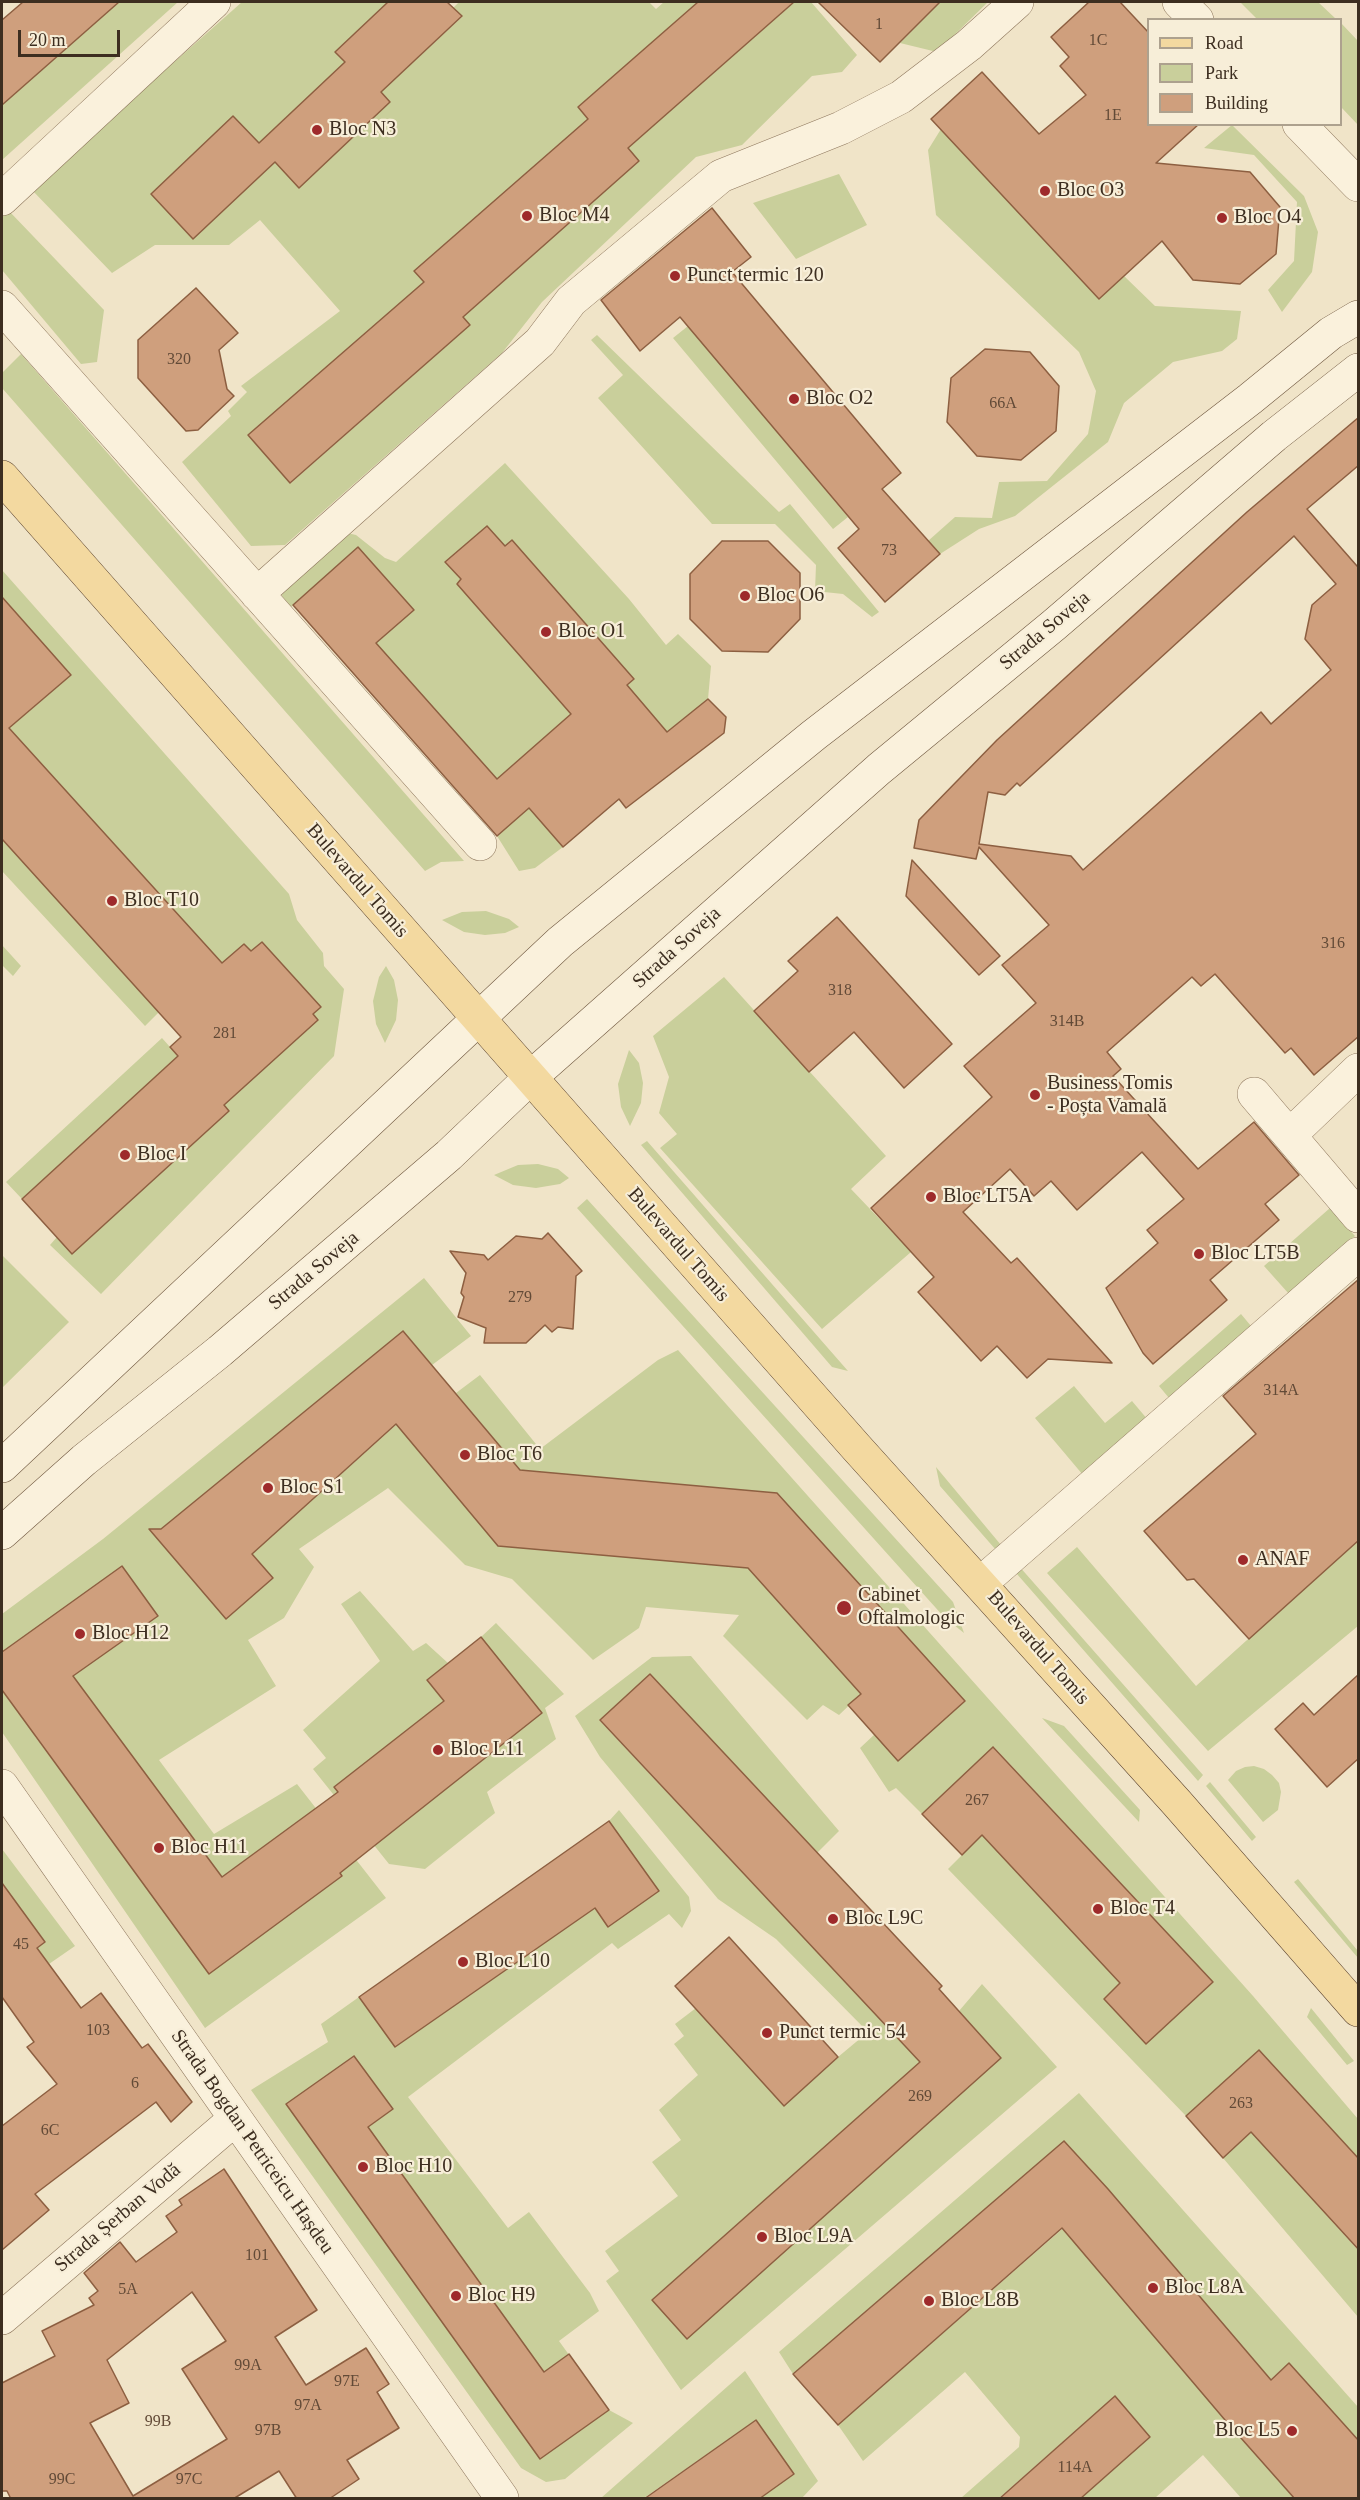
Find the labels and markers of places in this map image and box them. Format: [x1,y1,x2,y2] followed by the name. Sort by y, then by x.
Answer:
[329,118,396,142] place label: Bloc N3
[310,123,324,137] marker: Bloc N3
[1057,179,1124,203] place label: Bloc O3
[1038,184,1052,198] marker: Bloc O3
[539,204,610,228] place label: Bloc M4
[1234,206,1301,230] place label: Bloc O4
[520,209,534,223] marker: Bloc M4
[1215,211,1229,225] marker: Bloc O4
[687,264,824,288] place label: Punct termic 120
[668,269,682,283] marker: Punct termic 120
[806,387,873,411] place label: Bloc O2
[787,392,801,406] marker: Bloc O2
[757,584,824,608] place label: Bloc O6
[738,589,752,603] marker: Bloc O6
[558,620,625,644] place label: Bloc O1
[539,625,553,639] marker: Bloc O1
[124,889,199,913] place label: Bloc T10
[105,894,119,908] marker: Bloc T10
[1047,1072,1173,1119] place label: Business Tomis - Poșta Vamală
[1028,1088,1042,1102] marker: Business Tomis - Poșta Vamală
[137,1143,186,1167] place label: Bloc I
[118,1148,132,1162] marker: Bloc I
[943,1185,1033,1209] place label: Bloc LT5A
[924,1190,938,1204] marker: Bloc LT5A
[1211,1242,1300,1266] place label: Bloc LT5B
[1192,1247,1206,1261] marker: Bloc LT5B
[477,1443,542,1467] place label: Bloc T6
[458,1448,472,1462] marker: Bloc T6
[280,1476,344,1500] place label: Bloc S1
[261,1481,275,1495] marker: Bloc S1
[1255,1548,1309,1572] place label: ANAF
[1236,1553,1250,1567] marker: ANAF
[858,1584,965,1631] place label: Cabinet Oftalmologic
[835,1599,853,1617] marker: Cabinet Oftalmologic
[92,1622,169,1646] place label: Bloc H12
[73,1627,87,1641] marker: Bloc H12
[450,1738,524,1762] place label: Bloc L11
[431,1743,445,1757] marker: Bloc L11
[171,1836,247,1860] place label: Bloc H11
[152,1841,166,1855] marker: Bloc H11
[1110,1897,1175,1921] place label: Bloc T4
[1091,1902,1105,1916] marker: Bloc T4
[845,1907,923,1931] place label: Bloc L9C
[826,1912,840,1926] marker: Bloc L9C
[475,1950,550,1974] place label: Bloc L10
[456,1955,470,1969] marker: Bloc L10
[779,2021,906,2045] place label: Punct termic 54
[760,2026,774,2040] marker: Punct termic 54
[375,2155,452,2179] place label: Bloc H10
[356,2160,370,2174] marker: Bloc H10
[774,2225,853,2249] place label: Bloc L9A
[755,2230,769,2244] marker: Bloc L9A
[1165,2276,1244,2300] place label: Bloc L8A
[1146,2281,1160,2295] marker: Bloc L8A
[468,2284,535,2308] place label: Bloc H9
[449,2289,463,2303] marker: Bloc H9
[941,2289,1019,2313] place label: Bloc L8B
[922,2294,936,2308] marker: Bloc L8B
[1215,2419,1280,2443] place label: Bloc L5
[1285,2424,1299,2438] marker: Bloc L5

